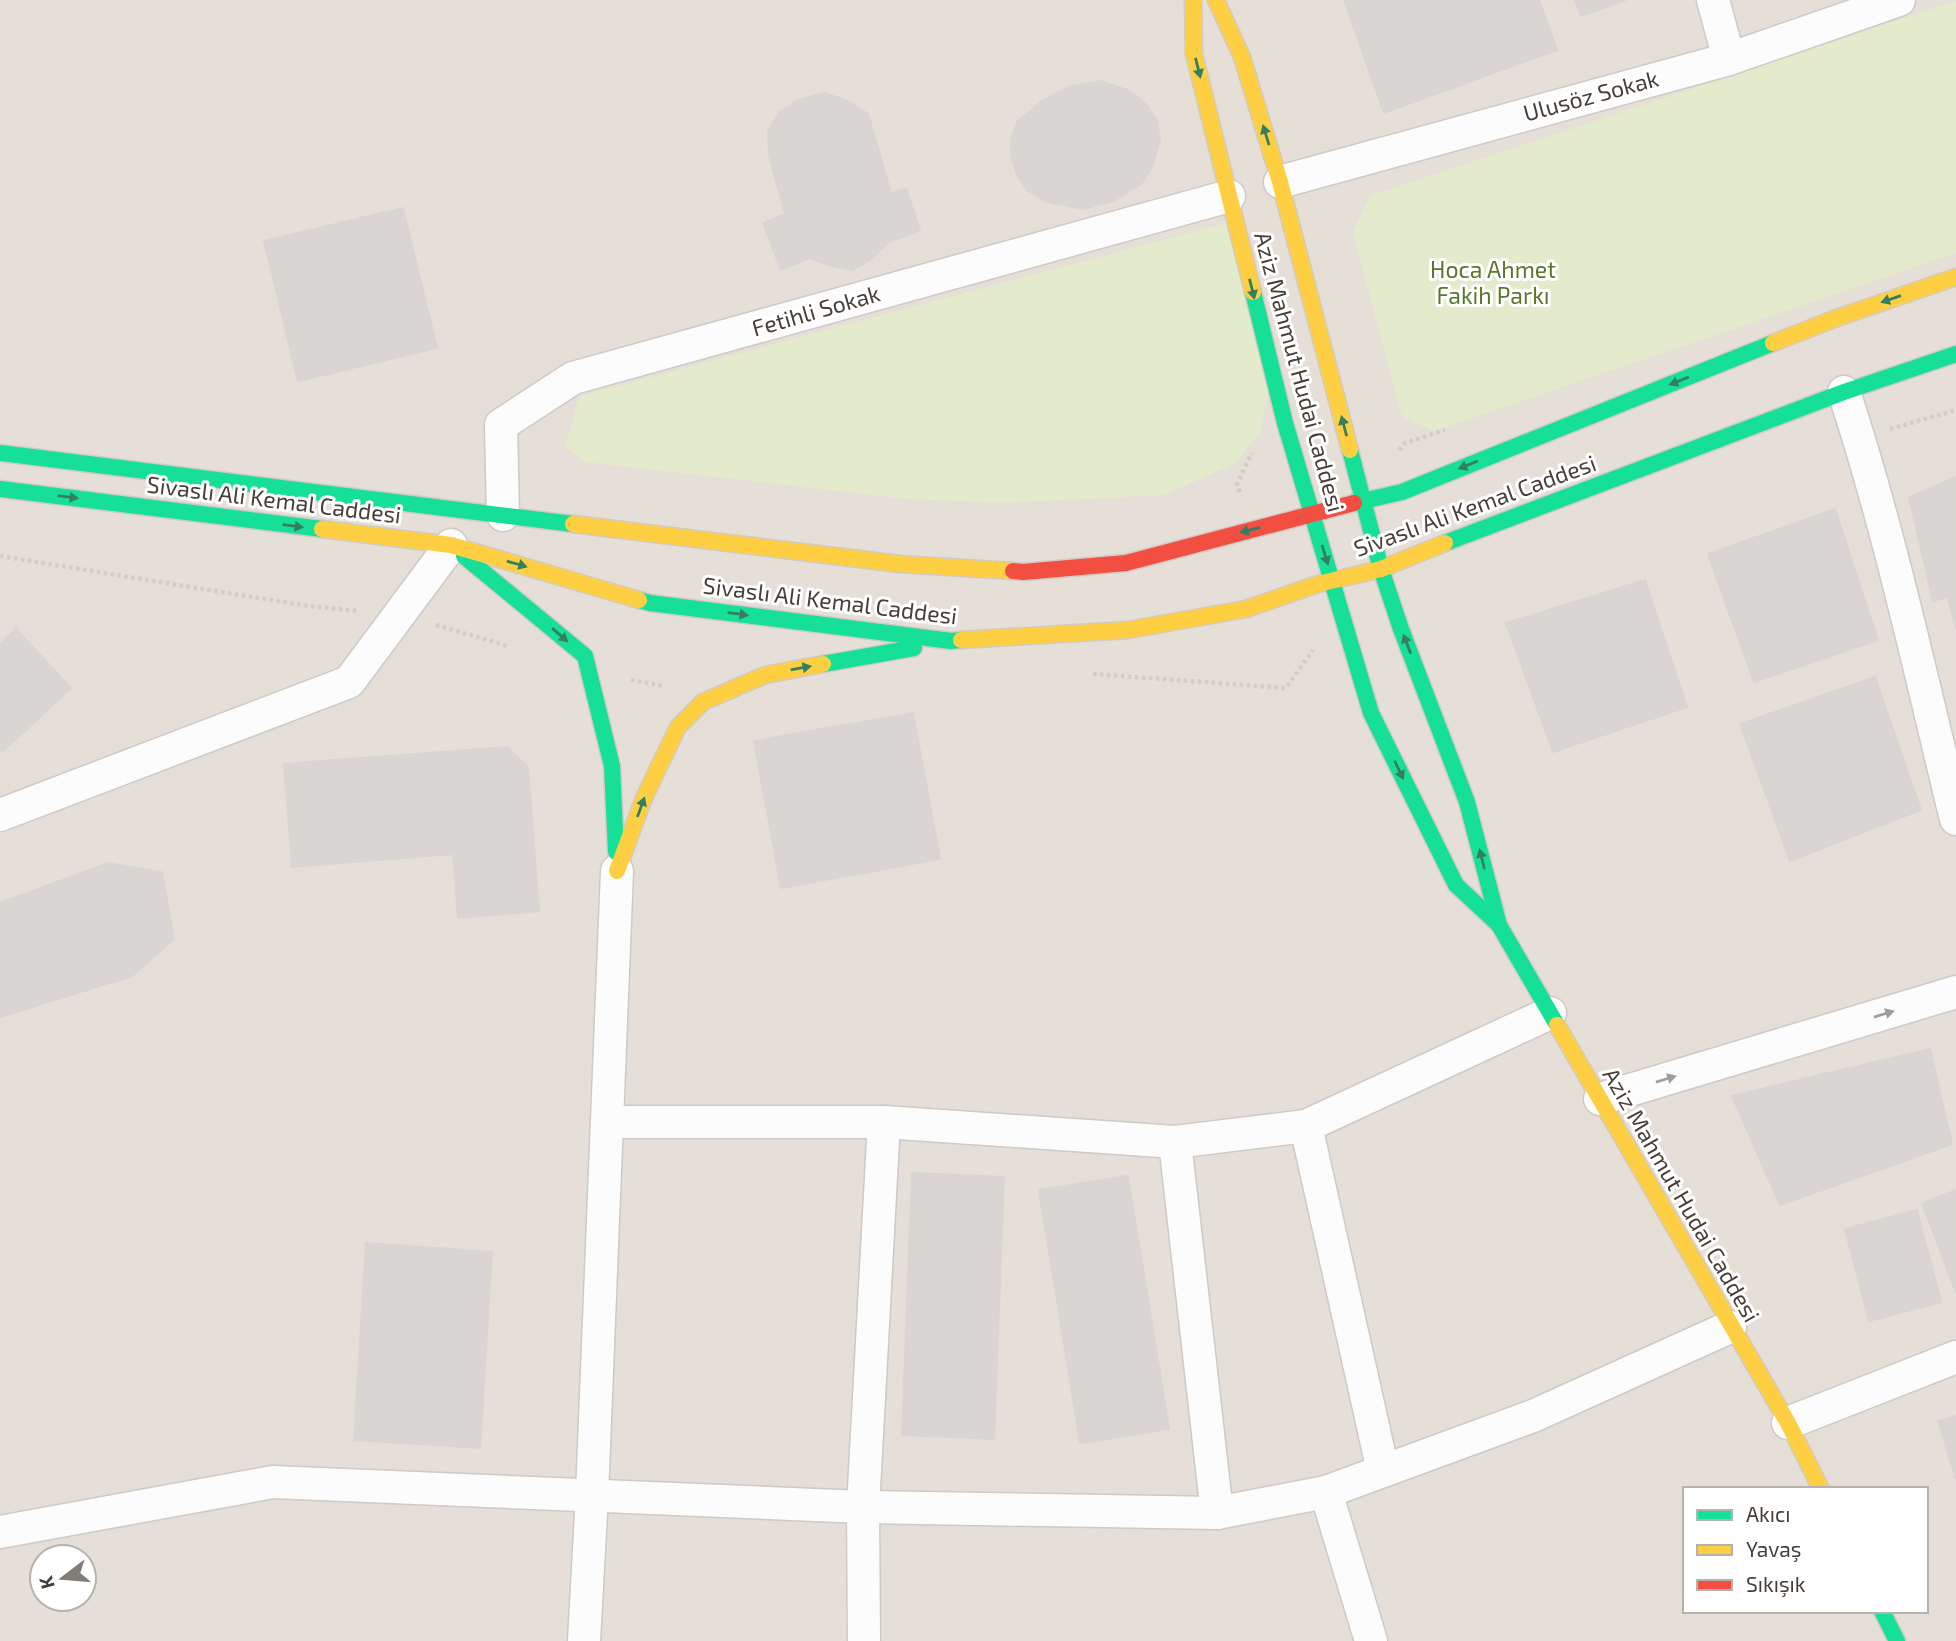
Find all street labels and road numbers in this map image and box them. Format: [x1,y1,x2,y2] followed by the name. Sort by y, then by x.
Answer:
[1520,63,1662,127] street label: Ulusöz Sokak
[1249,229,1351,515] street label: Aziz Mahmut Hudai Caddesi
[748,278,883,342] street label: Fetihli Sokak
[1350,448,1600,562] street label: Sivaslı Ali Kemal Caddesi
[145,470,403,528] street label: Sivaslı Ali Kemal Caddesi
[701,571,959,629] street label: Sivaslı Ali Kemal Caddesi
[1598,1062,1766,1327] street label: Aziz Mahmut Hudai Caddesi

